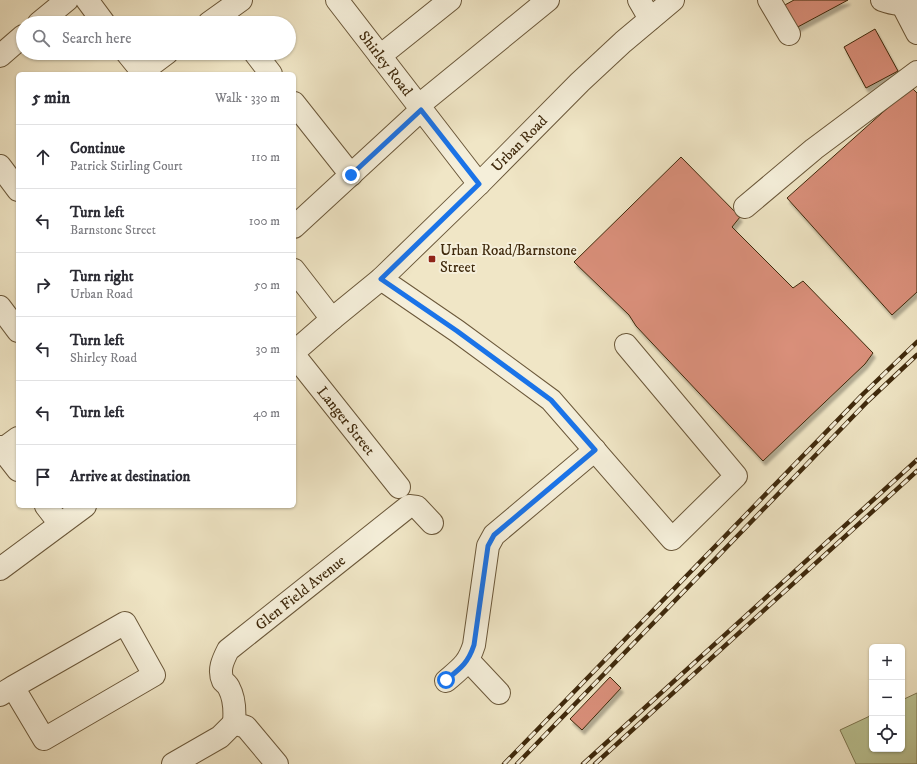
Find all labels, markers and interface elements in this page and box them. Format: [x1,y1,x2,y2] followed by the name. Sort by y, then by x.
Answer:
[16,16,296,60] search box
[30,27,52,49] icon: search
[355,27,417,100] street label: Shirley Road
[62,29,131,48] text: Search here
[32,87,70,109] text: 5 min
[215,90,280,106] text: Walk · 330 m
[487,111,552,176] street label: Urban Road
[70,139,125,158] text: Continue
[32,146,54,168] icon: ahead
[251,149,280,165] text: 110 m
[70,158,183,174] text: Patrick Stirling Court
[342,166,360,184] route end
[70,203,124,222] text: Turn left
[32,210,54,232] icon: left
[249,213,280,229] text: 100 m
[70,222,156,238] text: Barnstone Street
[440,241,577,277] place label: Urban Road/Barnstone Street
[427,254,437,264] marker: Urban Road/Barnstone Street
[70,267,133,286] text: Turn right
[32,274,54,296] icon: right
[254,277,280,293] text: 50 m
[70,286,133,302] text: Urban Road
[70,331,124,350] text: Turn left
[32,338,54,360] icon: left
[256,341,280,357] text: 30 m
[70,350,137,366] text: Shirley Road
[313,382,380,459] street label: Langer Street
[32,402,54,424] icon: left
[70,403,124,422] text: Turn left
[253,405,280,421] text: 40 m
[32,466,54,488] icon: arrive
[70,467,190,486] text: Arrive at destination
[251,551,349,634] street label: Glen Field Avenue
[869,644,905,752] map controls
[869,644,905,680] button: +
[437,671,455,689] route start
[869,680,905,716] button: −
[869,716,905,752] button: locate

